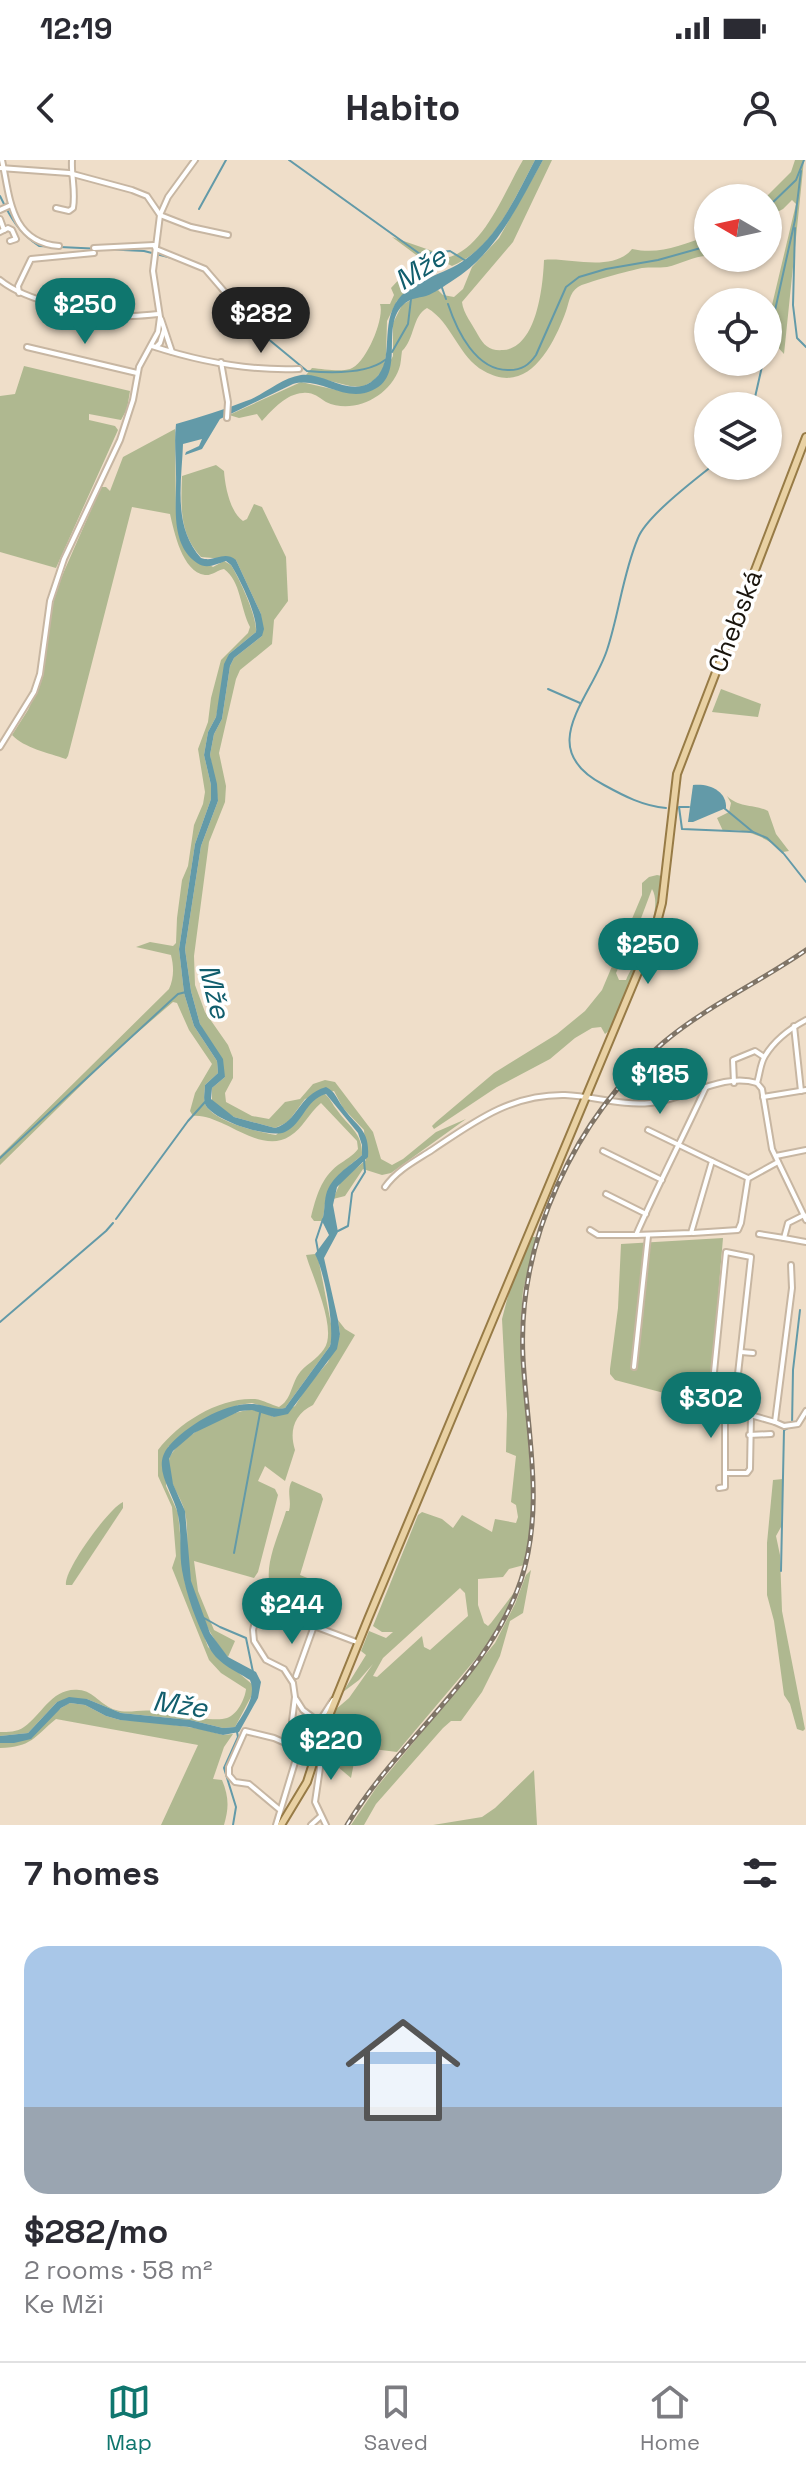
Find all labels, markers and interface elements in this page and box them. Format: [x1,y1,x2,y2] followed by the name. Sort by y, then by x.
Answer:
[40,9,112,48] text: 12:19
[346,85,460,131] text: Habito
[24,86,68,130] icon: back
[738,86,782,130] icon: person
[694,184,782,272] north arrow
[694,184,782,480] map controls
[387,237,454,298] water label: Mže
[38,278,132,346] pin: $250
[53,287,117,321] text: $250
[214,287,308,355] pin: $282
[694,288,782,376] button: locate
[230,296,292,330] text: $282
[694,392,782,480] button: layers
[700,565,770,677] street label: Chebská
[601,918,695,986] pin: $250
[616,927,680,961] text: $250
[191,960,239,1023] water label: Mže
[613,1048,707,1116] pin: $185
[631,1057,689,1091] text: $185
[664,1372,758,1440] pin: $302
[679,1381,743,1415] text: $302
[245,1578,339,1646] pin: $244
[260,1587,324,1621] text: $244
[150,1682,211,1726] water label: Mže
[284,1714,378,1782] pin: $220
[299,1723,363,1757] text: $220
[738,1851,782,1895] icon: filters
[24,1852,160,1895] text: 7 homes
[331,1998,475,2142] icon: home
[24,2210,168,2253] text: $282/mo
[24,2253,212,2287] text: 2 rooms · 58 m²
[24,2287,104,2321] text: Ke Mži
[106,2380,152,2456] tab: Map
[364,2380,428,2456] tab: Saved
[640,2380,700,2456] tab: Home

